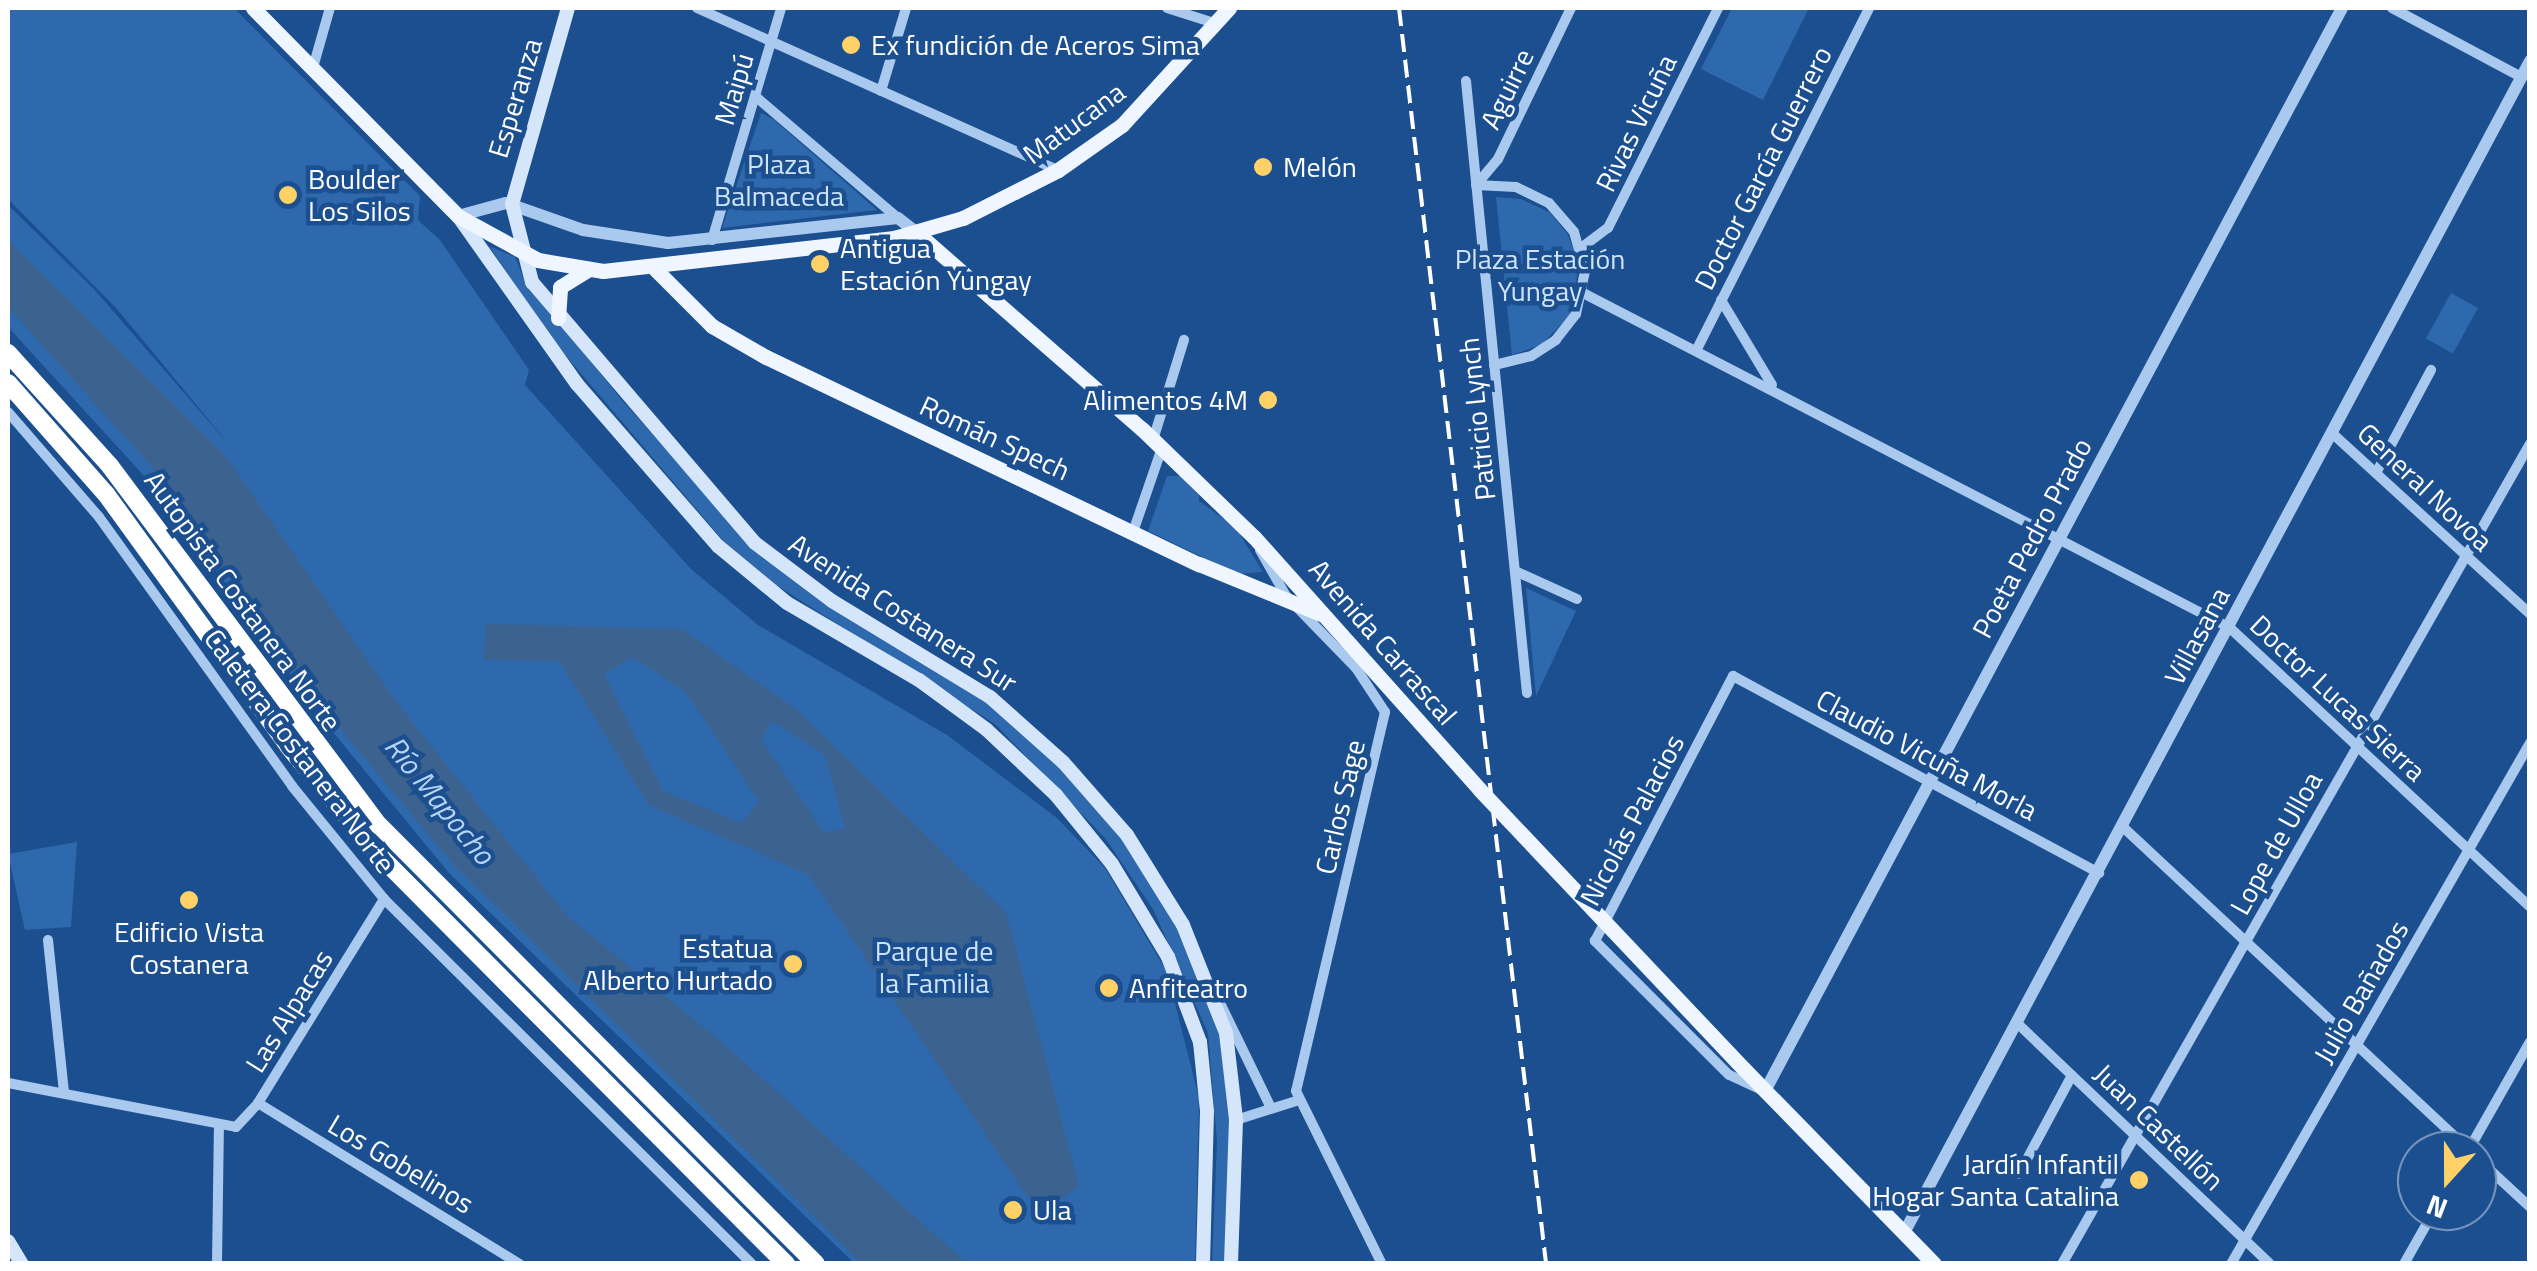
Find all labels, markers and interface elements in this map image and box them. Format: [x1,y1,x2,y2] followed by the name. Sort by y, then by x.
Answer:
[871,28,1200,62] place label: Ex fundición de Aceros Sima
[481,34,549,162] street label: Esperanza
[840,34,862,56] marker: Ex fundición de Aceros Sima
[1687,41,1839,295] street label: Doctor García Guerrero
[1473,43,1541,135] street label: Aguirre
[707,49,761,129] street label: Maipú
[1588,49,1684,197] street label: Rivas Vicuña
[1017,75,1131,171] street label: Matucana
[714,147,844,213] park label: Plaza Balmaceda
[1283,150,1357,184] place label: Melón
[1252,156,1274,178] marker: Melón
[308,162,411,228] place label: Boulder Los Silos
[277,184,299,206] marker: Boulder Los Silos
[840,231,1032,297] place label: Antigua Estación Yungay
[1455,242,1625,308] park label: Plaza Estación Yungay
[809,253,831,275] marker: Antigua Estación Yungay
[1452,336,1502,502] street label: Patricio Lynch
[1083,383,1248,417] place label: Alimentos 4M
[915,389,1075,487] street label: Román Spech
[1257,389,1279,411] marker: Alimentos 4M
[2351,416,2499,558] street label: General Novoa
[1965,433,2099,643] street label: Poeta Pedro Prado
[137,465,349,737] street label: Autopista Costanera Norte
[783,527,1023,699] street label: Avenida Costanera Sur
[1302,552,1464,732] street label: Avenida Carrascal
[2157,582,2237,690] street label: Villasana
[2243,608,2433,788] street label: Doctor Lucas Sierra
[197,622,403,880] street label: Caletera Costanera Norte
[1811,683,2043,827] street label: Claudio Vicuña Morla
[377,729,503,871] water label: Río Mapocho
[1573,729,1691,911] street label: Nicolás Palacios
[1308,736,1372,878] street label: Carlos Sage
[2223,766,2329,920] street label: Lope de Ulloa
[178,889,200,911] marker: Edificio Vista Costanera
[114,915,264,981] place label: Edificio Vista Costanera
[2307,915,2415,1069] street label: Julio Bañados
[584,931,773,997] place label: Estatua Alberto Hurtado
[875,934,993,1000] park label: Parque de la Familia
[238,944,340,1078] street label: Las Alpacas
[782,953,804,975] marker: Estatua Alberto Hurtado
[1129,971,1248,1005] place label: Anfiteatro
[1098,977,1120,999] marker: Anfiteatro
[2087,1057,2231,1197] street label: Juan Castellón
[322,1107,480,1221] street label: Los Gobelinos
[2397,1131,2497,1231] north arrow
[1872,1147,2119,1213] place label: Jardín Infantil Hogar Santa Catalina
[2128,1169,2150,1191] marker: Jardín Infantil Hogar Santa Catalina
[2420,1184,2454,1231] text: N
[1033,1193,1072,1227] place label: Ula
[1002,1199,1024,1221] marker: Ula

